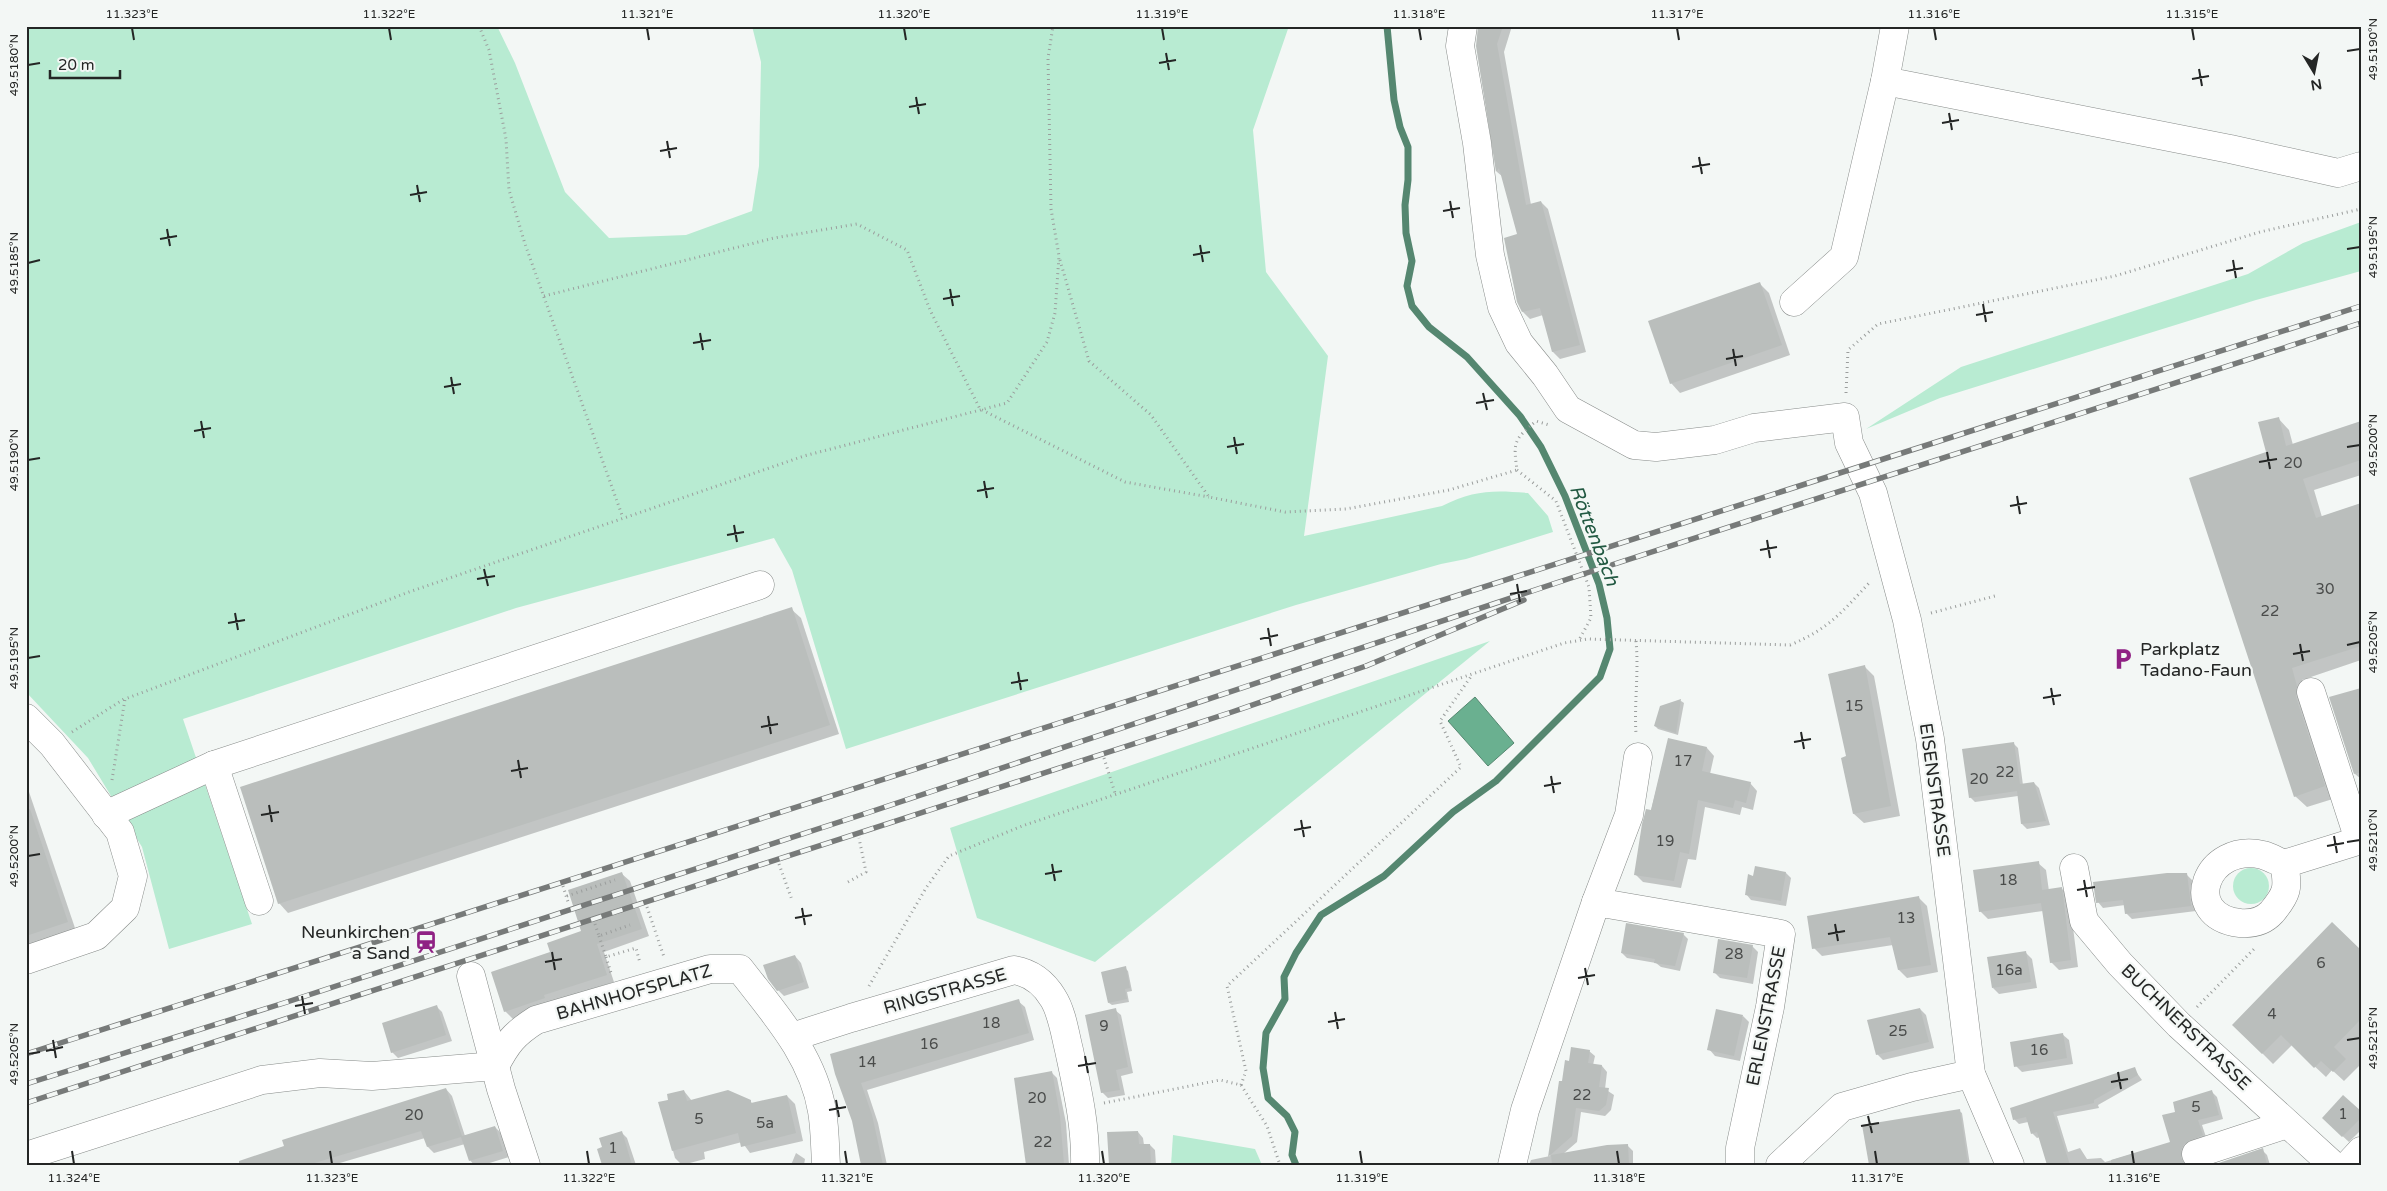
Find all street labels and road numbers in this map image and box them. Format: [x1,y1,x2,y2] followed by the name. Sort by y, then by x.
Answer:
[1915,722,1955,858] street label: EISENSTRASSE
[1742,944,1790,1088] street label: ERLENSTRASSE
[554,959,714,1025] street label: BAHNHOFSPLATZ
[2116,959,2256,1095] street label: BUCHNERSTRASSE
[881,963,1009,1019] street label: RINGSTRASSE

